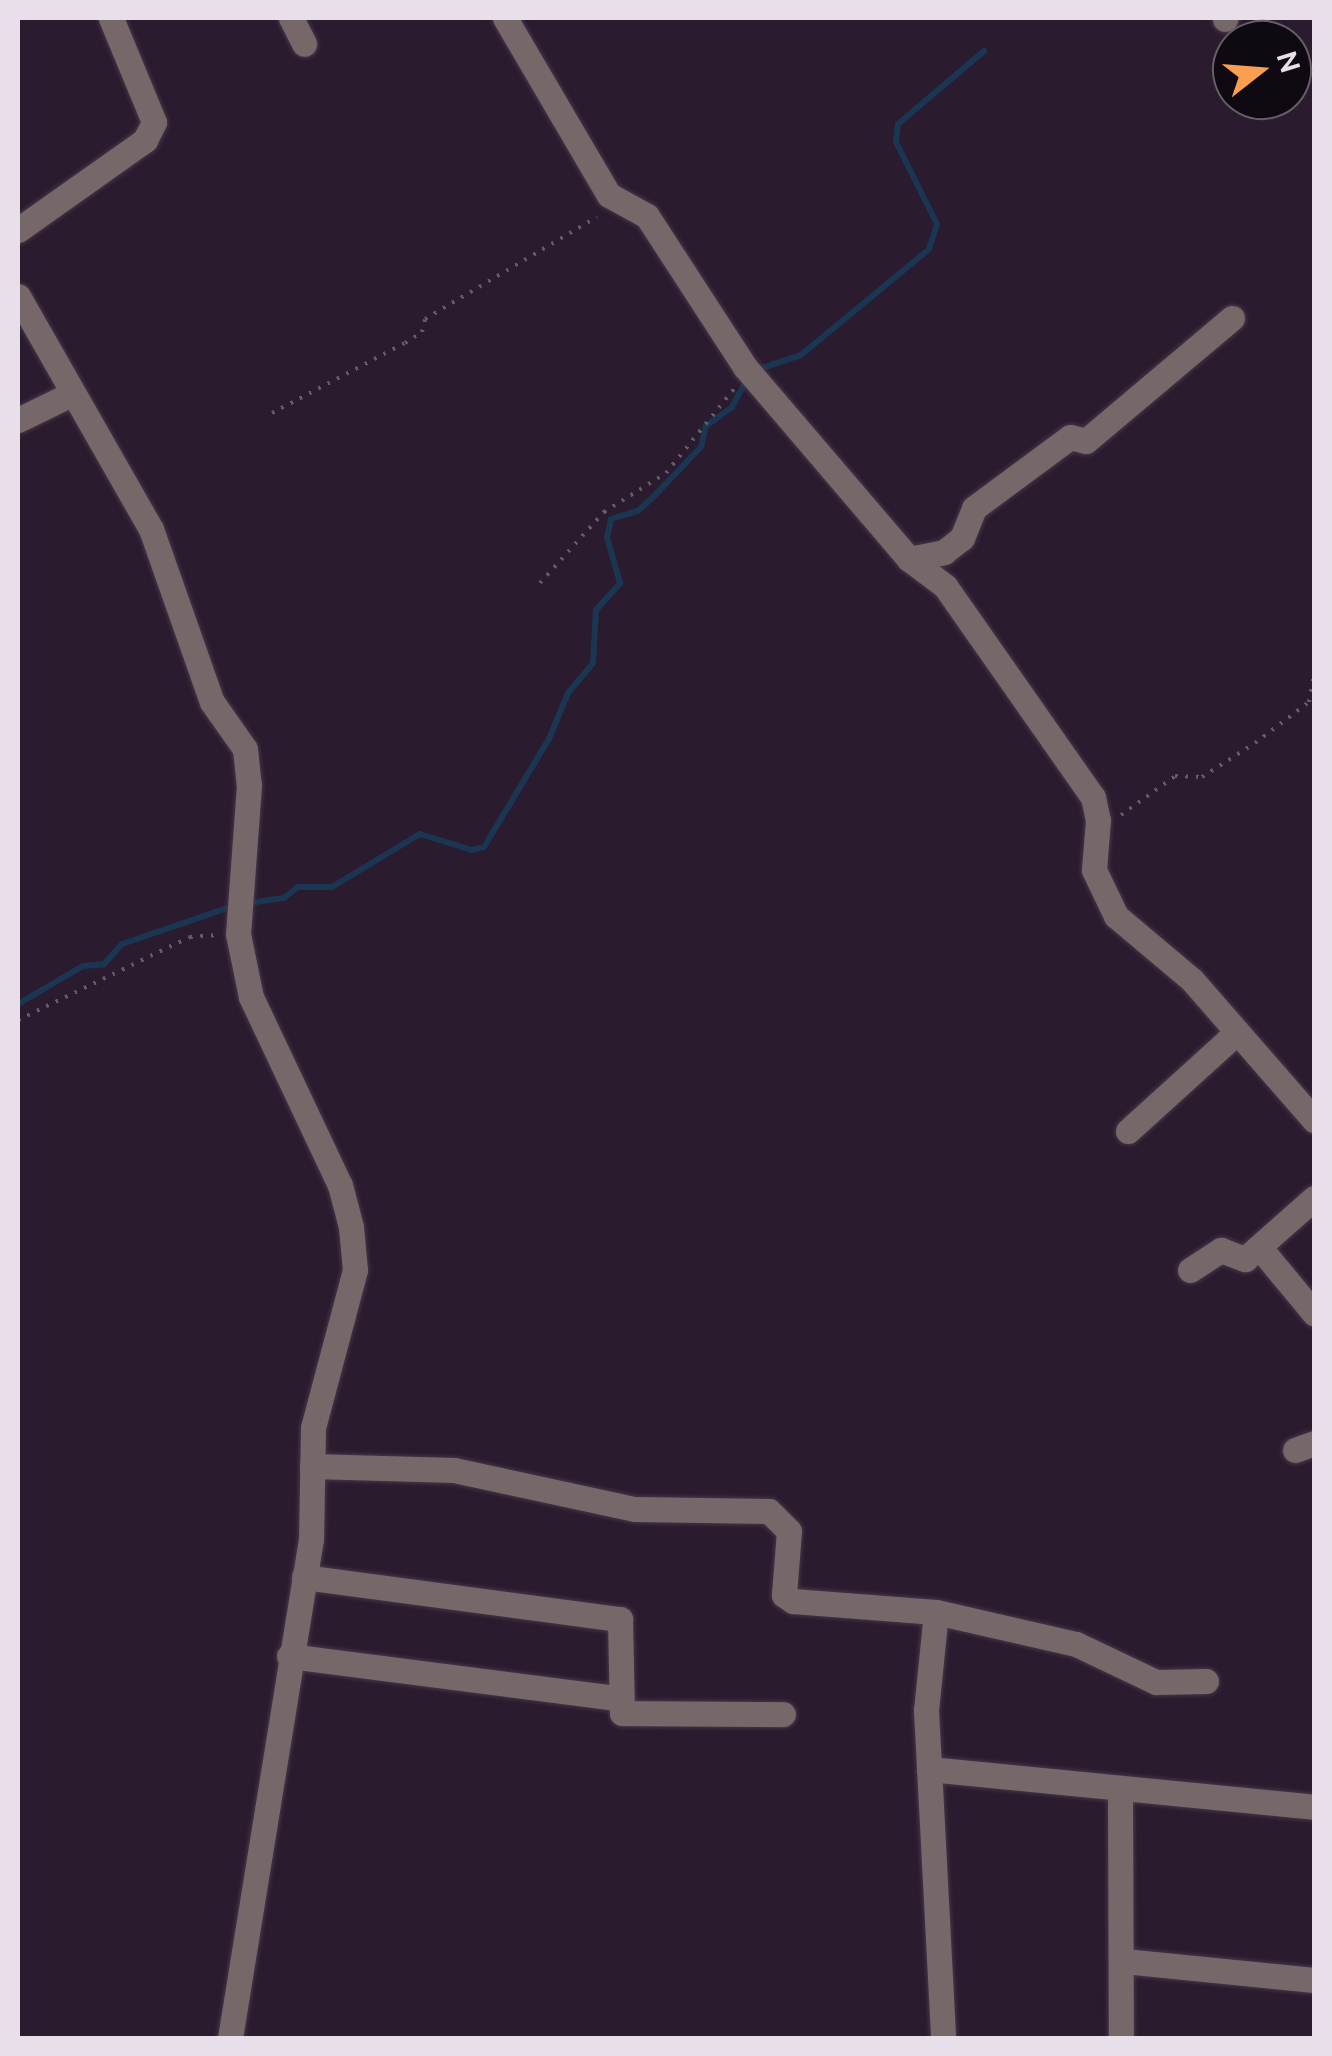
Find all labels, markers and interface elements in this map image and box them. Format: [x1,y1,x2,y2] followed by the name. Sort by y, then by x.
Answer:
[1212,20,1312,120] north arrow
[1271,47,1307,76] text: N

